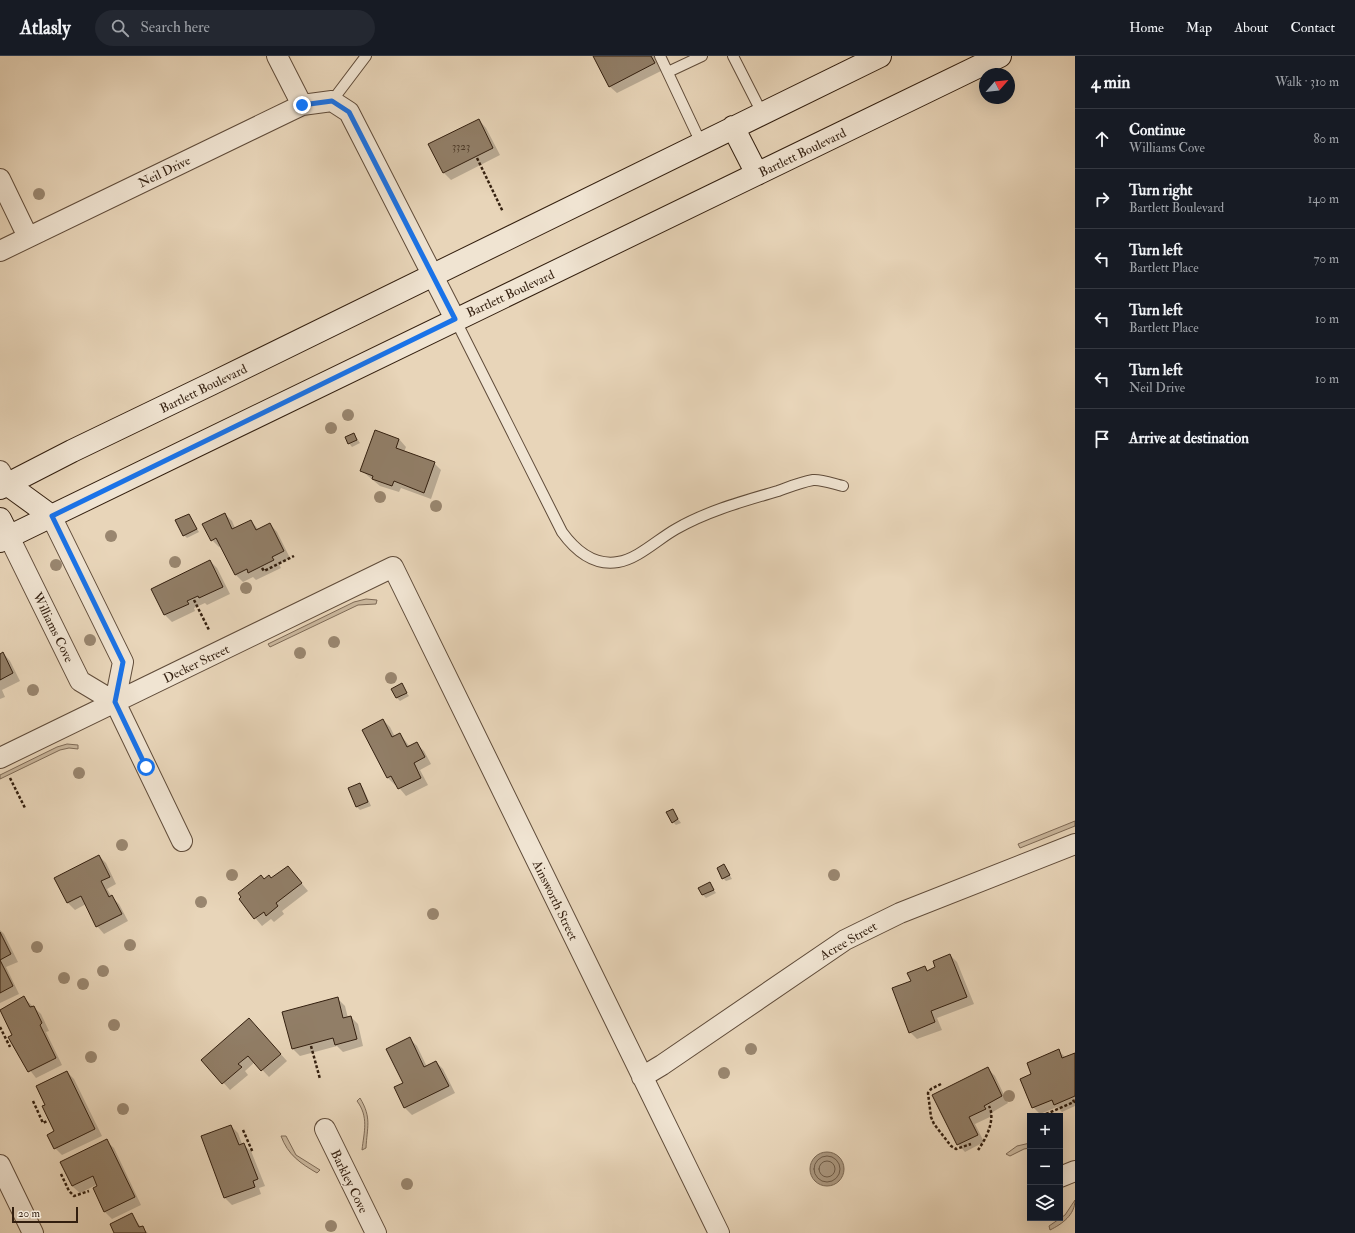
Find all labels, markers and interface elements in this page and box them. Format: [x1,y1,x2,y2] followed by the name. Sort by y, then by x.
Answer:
[95,10,375,46] search box
[20,16,71,40] text: Atlasly
[109,17,131,39] icon: search
[141,18,210,37] text: Search here
[1129,19,1164,36] text: Home
[1186,19,1212,36] text: Map
[1234,19,1268,36] text: About
[1290,19,1335,36] text: Contact
[979,68,1015,104] north arrow
[1091,72,1130,93] text: 4 min
[1275,74,1339,90] text: Walk · 310 m
[293,96,311,114] route end
[1129,121,1185,140] text: Continue
[756,125,849,181] street label: Bartlett Boulevard
[1091,128,1113,150] icon: ahead
[1313,131,1339,147] text: 80 m
[452,140,470,153] house number: 3323
[1129,140,1205,156] text: Williams Cove
[136,152,194,191] street label: Neil Drive
[1129,181,1192,200] text: Turn right
[1091,188,1113,210] icon: right
[1308,191,1339,207] text: 140 m
[1129,200,1224,216] text: Bartlett Boulevard
[1129,241,1183,260] text: Turn left
[1091,248,1113,270] icon: left
[1314,251,1339,267] text: 70 m
[1129,260,1199,276] text: Bartlett Place
[464,266,557,321] street label: Bartlett Boulevard
[1129,301,1183,320] text: Turn left
[1091,308,1113,330] icon: left
[1315,311,1339,327] text: 10 m
[1129,320,1199,336] text: Bartlett Place
[157,361,250,417] street label: Bartlett Boulevard
[1129,361,1183,380] text: Turn left
[1091,368,1113,390] icon: left
[1315,371,1339,387] text: 10 m
[1129,380,1185,396] text: Neil Drive
[1091,428,1113,450] icon: arrive
[1129,429,1249,448] text: Arrive at destination
[29,589,77,666] street label: Williams Cove
[161,641,232,687] street label: Decker Street
[137,758,155,776] route start
[528,857,581,943] street label: Ainsworth Street
[816,918,880,964] street label: Acree Street
[1027,1113,1063,1221] map controls
[1027,1113,1063,1149] button: +
[326,1147,372,1217] street label: Barkley Cove
[1027,1149,1063,1185] button: −
[1027,1185,1063,1221] button: layers
[12,1205,78,1224] scale bar
[18,1207,40,1220] text: 20 m

